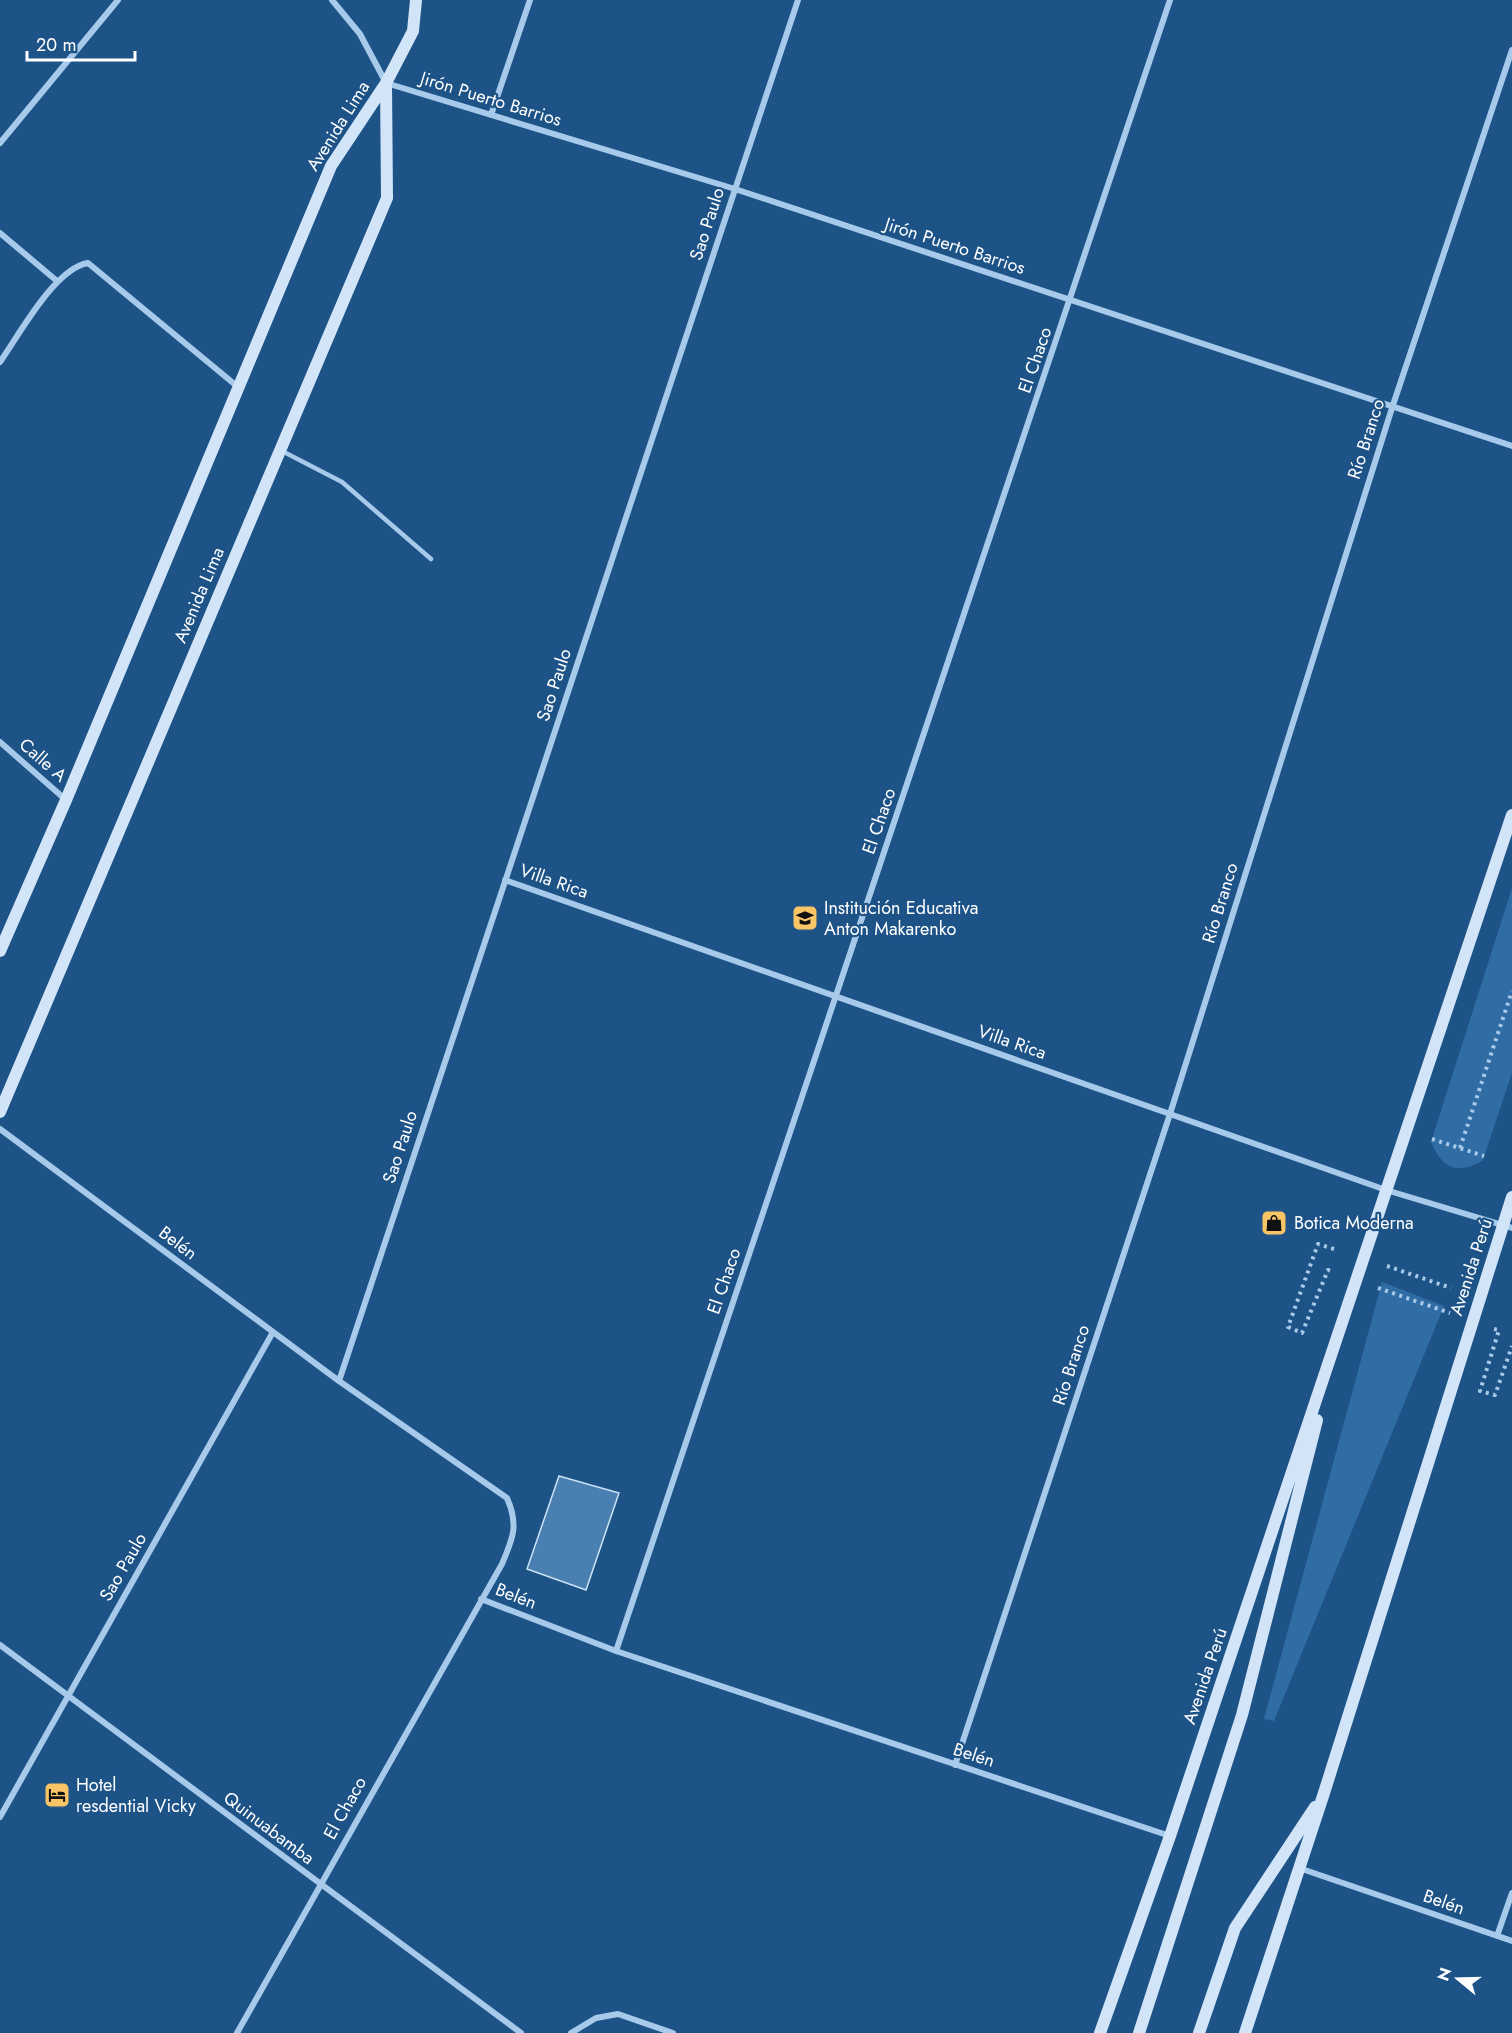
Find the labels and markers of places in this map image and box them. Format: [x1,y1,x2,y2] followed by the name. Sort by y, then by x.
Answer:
[824,895,978,942] place label: Institución Educativa Anton Makarenko
[790,903,820,933] school or university icon: Institución Educativa Anton Makarenko
[1259,1208,1289,1238] shop icon: Botica Moderna
[1294,1210,1414,1236] place label: Botica Moderna
[76,1772,196,1819] place label: Hotel resdential Vicky
[42,1780,72,1810] hotel icon: Hotel resdential Vicky

